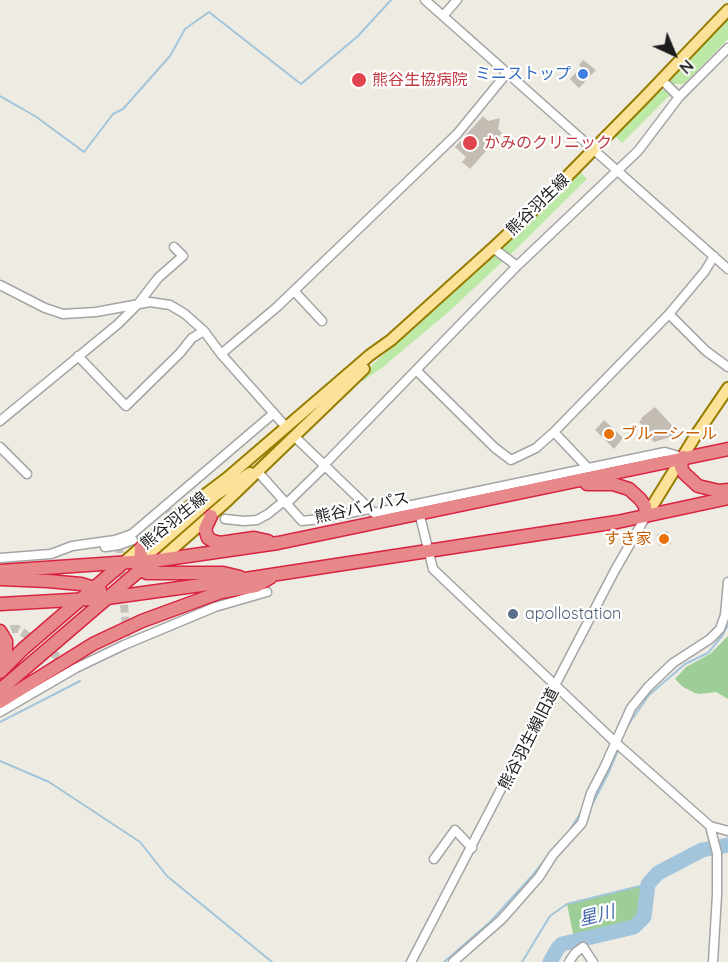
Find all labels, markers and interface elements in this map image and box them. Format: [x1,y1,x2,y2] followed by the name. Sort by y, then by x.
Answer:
[644,24,704,84] north arrow
[675,56,698,78] text: N
[475,64,571,84] place label: ミニストップ
[576,67,590,81] marker: ミニストップ
[372,70,468,90] place label: 熊谷生協病院
[350,71,368,89] marker: 熊谷生協病院
[484,133,612,153] place label: かみのクリニック
[461,134,479,152] marker: かみのクリニック
[503,170,573,240] street label: 熊谷羽生線
[621,424,717,444] place label: ブルーシール
[602,427,616,441] marker: ブルーシール
[137,488,211,554] street label: 熊谷羽生線
[313,489,411,527] street label: 熊谷バイパス
[604,529,652,549] place label: すき家
[657,532,671,546] marker: すき家
[525,604,621,624] place label: apollostation
[506,607,520,621] marker: apollostation
[495,685,563,793] street label: 熊谷羽生線旧道
[577,901,617,931] water label: 星川

